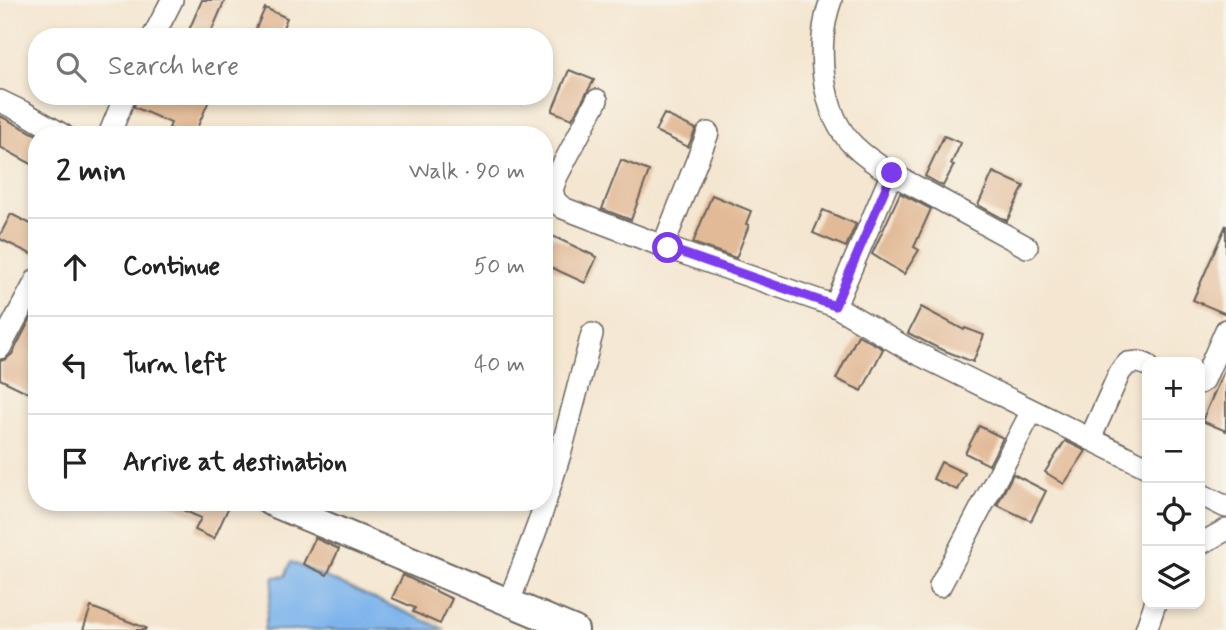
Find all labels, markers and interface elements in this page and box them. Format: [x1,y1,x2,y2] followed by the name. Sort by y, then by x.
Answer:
[28,28,553,105] search box
[52,48,90,86] icon: search
[108,50,239,84] text: Search here
[56,152,126,191] text: 2 min
[409,157,525,187] text: Walk · 90 m
[876,157,907,188] route end
[652,232,683,263] route start
[56,248,94,286] icon: ahead
[123,250,220,284] text: Continue
[474,252,525,282] text: 50 m
[56,346,94,384] icon: left
[123,348,227,382] text: Turn left
[474,350,525,380] text: 40 m
[1142,357,1205,609] map controls
[1142,357,1205,420] button: +
[1142,420,1205,483] button: −
[56,444,94,482] icon: arrive
[123,446,347,480] text: Arrive at destination
[1142,483,1205,546] button: locate
[1142,546,1205,609] button: layers

